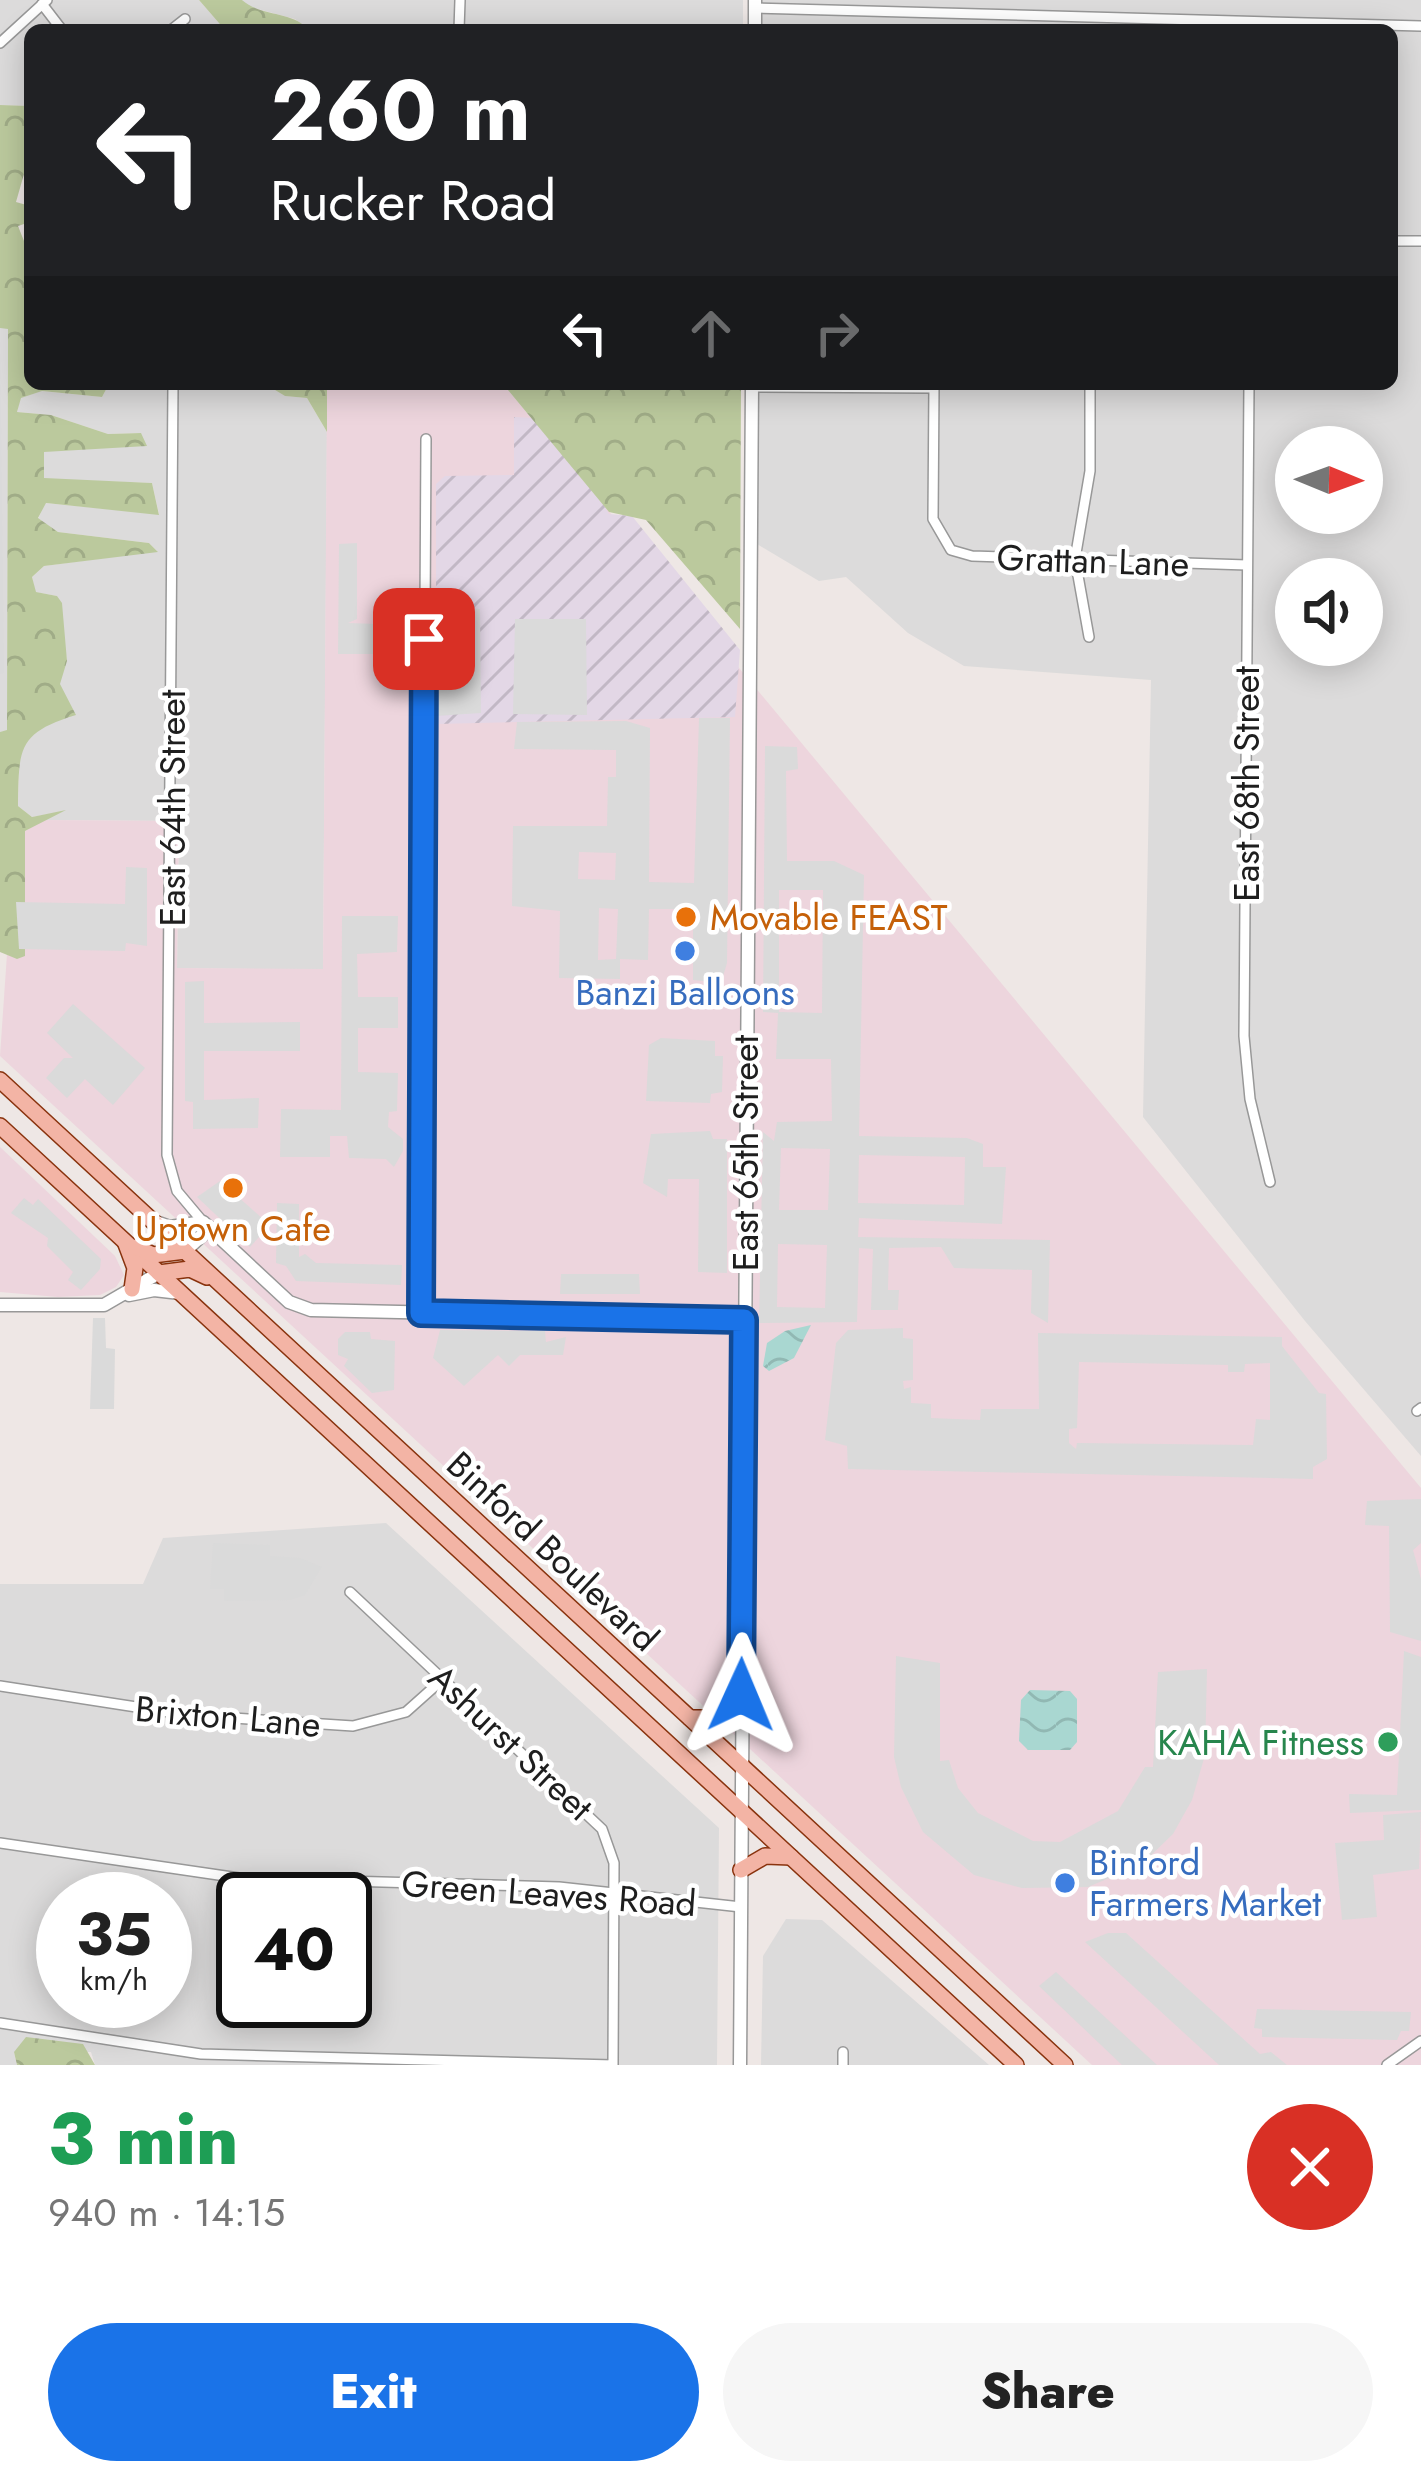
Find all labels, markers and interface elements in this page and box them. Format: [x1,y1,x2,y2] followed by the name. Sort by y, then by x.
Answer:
[270,50,531,172] text: 260 m
[72,72,228,228] icon: left
[270,162,556,240] text: Rucker Road
[552,300,618,366] icon: left
[678,300,744,366] icon: ahead
[804,300,870,366] icon: right
[1275,426,1383,534] north arrow
[1275,426,1383,666] map controls
[996,531,1190,589] street label: Grattan Lane
[1275,558,1383,666] button: sound
[373,588,475,690] pin
[391,606,457,672] icon: arrive
[1220,666,1272,902] street label: East 68th Street
[146,689,198,927] street label: East 64th Street
[710,891,948,943] place label: Movable FEAST
[673,904,699,930] marker: Movable FEAST
[672,938,698,964] marker: Banzi Balloons
[575,966,795,1018] place label: Banzi Balloons
[719,1034,771,1271] street label: East 65th Street
[220,1175,246,1201] marker: Uptown Cafe
[135,1202,331,1254] place label: Uptown Cafe
[435,1439,671,1663] street label: Binford Boulevard
[678,1632,804,1758] position arrow
[417,1652,605,1832] street label: Ashurst Street
[133,1682,323,1750] street label: Brixton Lane
[1157,1716,1364,1768] place label: KAHA Fitness
[1375,1729,1401,1755] marker: KAHA Fitness
[1089,1836,1322,1929] place label: Binford Farmers Market
[400,1857,698,1929] street label: Green Leaves Road
[1052,1870,1078,1896] marker: Binford Farmers Market
[216,1872,372,2028] speed limit sign: 40
[76,1891,152,1978] text: 35
[80,1958,148,2001] text: km/h
[48,2087,239,2191] text: 3 min
[1247,2104,1373,2230] button: close
[48,2184,285,2241] text: 940 m · 14:15
[48,2323,699,2461] button: Exit
[723,2323,1373,2461] button: Share

